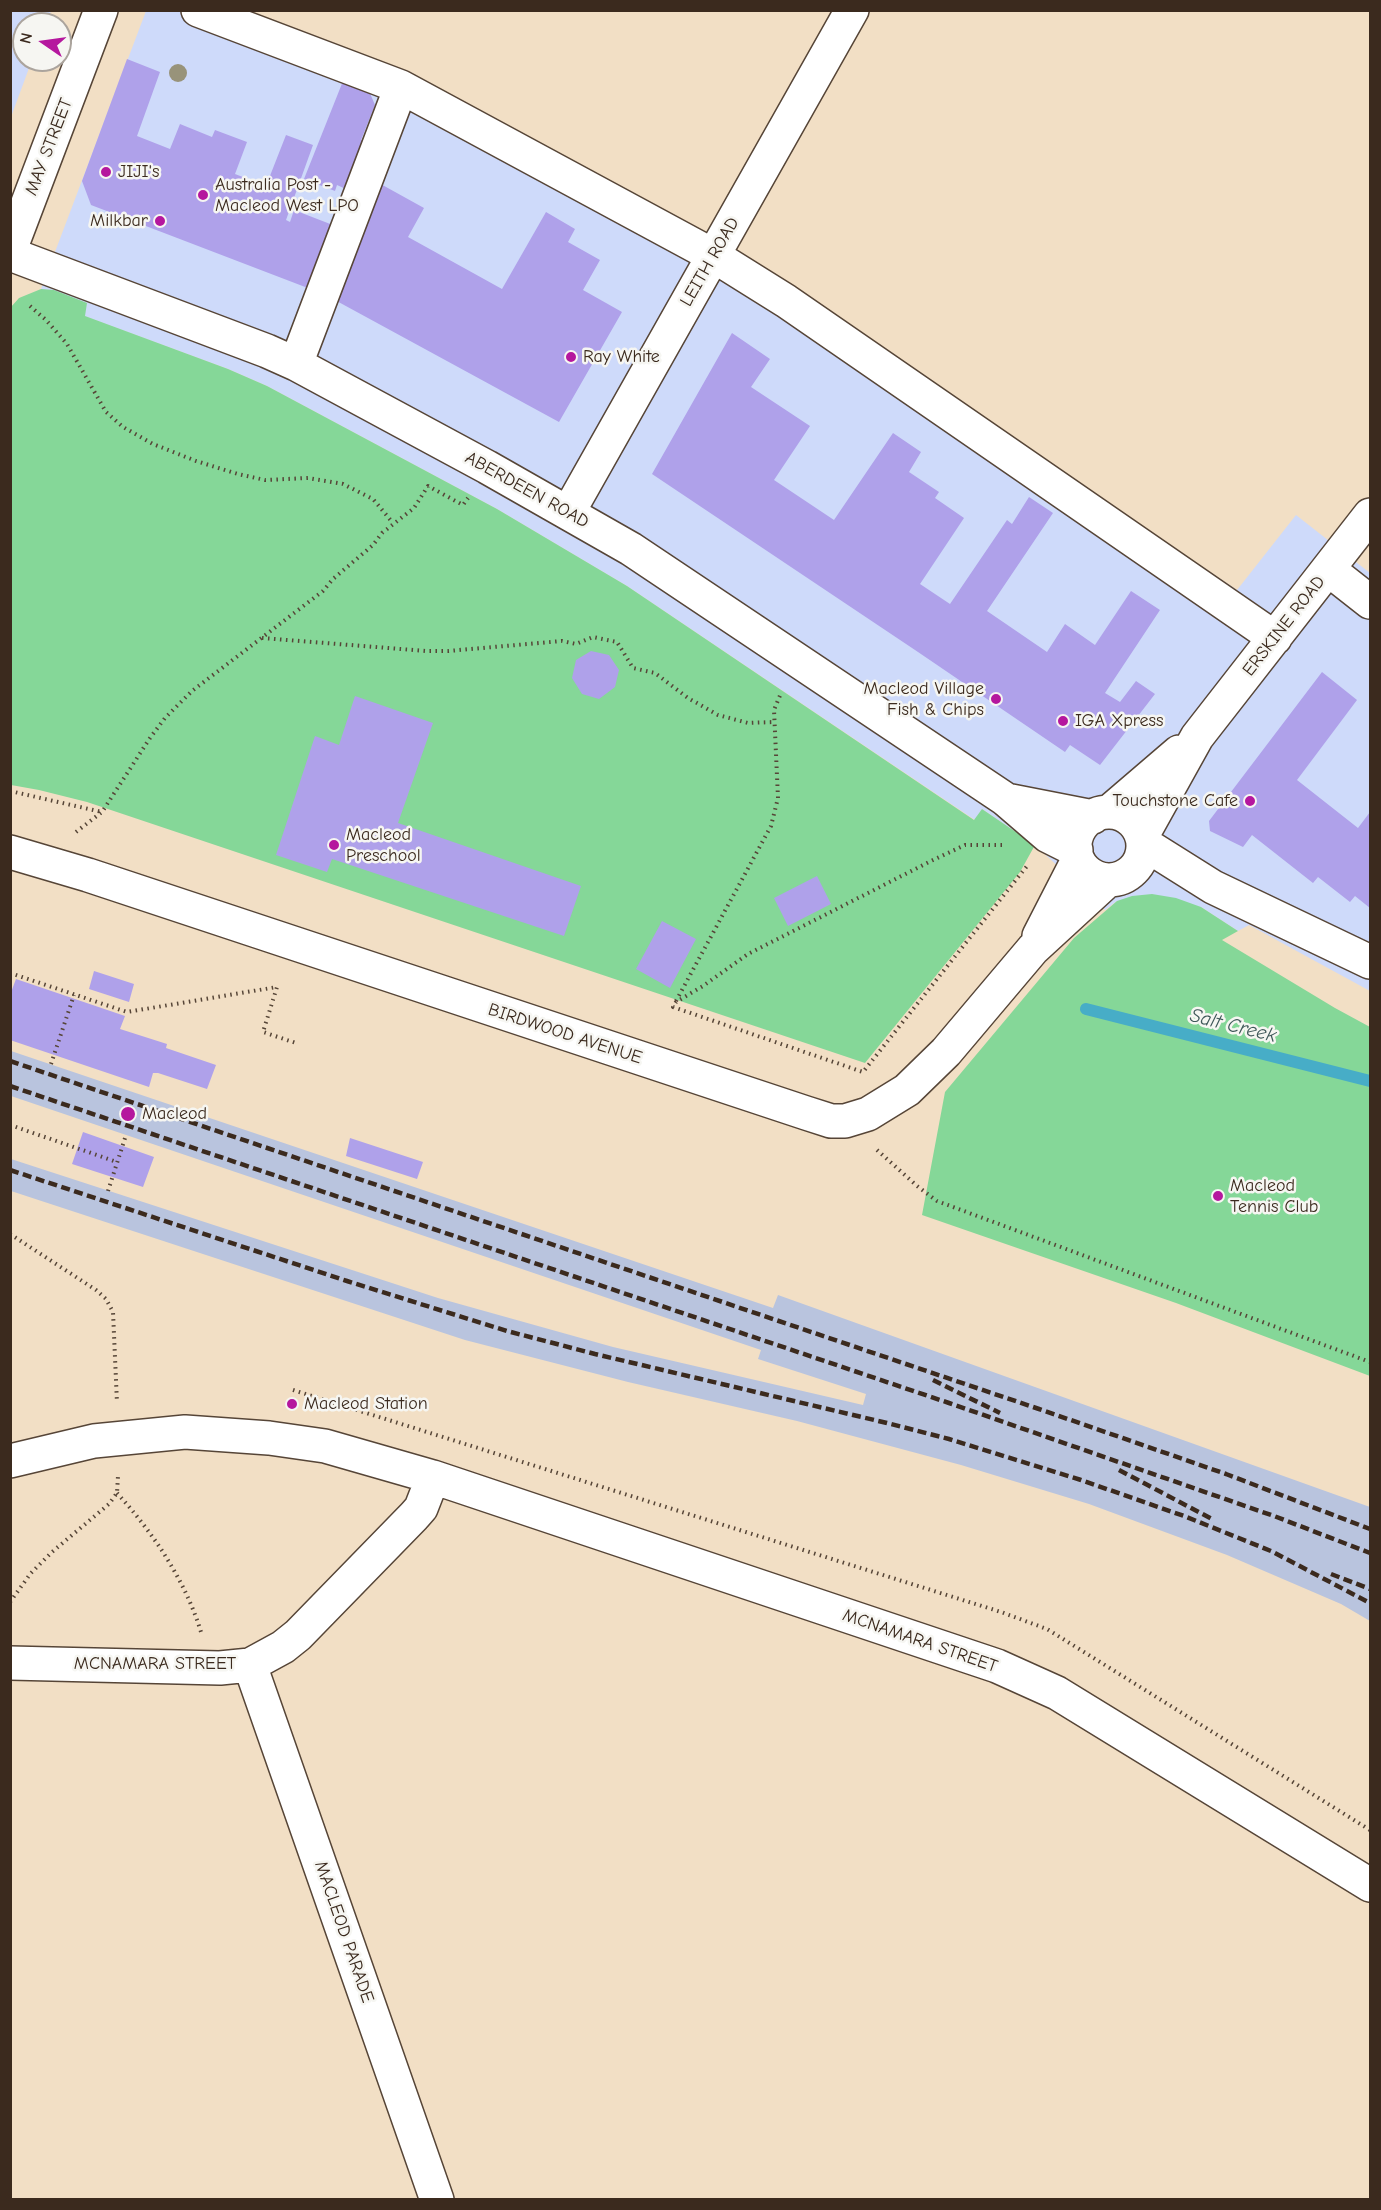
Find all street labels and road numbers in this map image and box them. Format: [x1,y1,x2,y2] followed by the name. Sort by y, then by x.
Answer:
[21,95,77,199] street label: MAY STREET
[676,214,744,310] street label: LEITH ROAD
[461,447,593,533] street label: ABERDEEN ROAD
[1238,572,1330,680] street label: ERSKINE ROAD
[485,999,645,1069] street label: BIRDWOOD AVENUE
[840,1604,1000,1678] street label: MCNAMARA STREET
[74,1653,236,1675] street label: MCNAMARA STREET
[310,1858,378,2006] street label: MACLEOD PARADE

